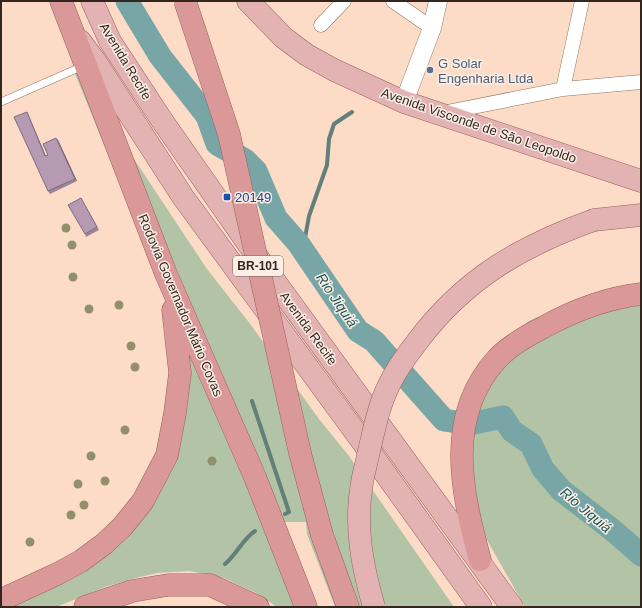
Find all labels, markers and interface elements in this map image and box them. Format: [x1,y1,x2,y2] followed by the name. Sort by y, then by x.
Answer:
[97,20,154,103] street label: Avenida Recife
[438,56,534,86] place label: G Solar Engenharia Ltda
[425,65,435,75] marker: G Solar Engenharia Ltda
[379,85,578,166] street label: Avenida Visconde de São Leopoldo
[235,190,271,205] place label: 20149
[222,192,232,202] marker: 20149
[135,212,226,399] street label: Rodovia Governador Mário Covas
[233,256,283,276] road number: BR-101
[313,270,361,330] water label: Rio Jiquiá
[277,289,340,368] street label: Avenida Recife
[557,484,615,536] water label: Rio Jiquiá

